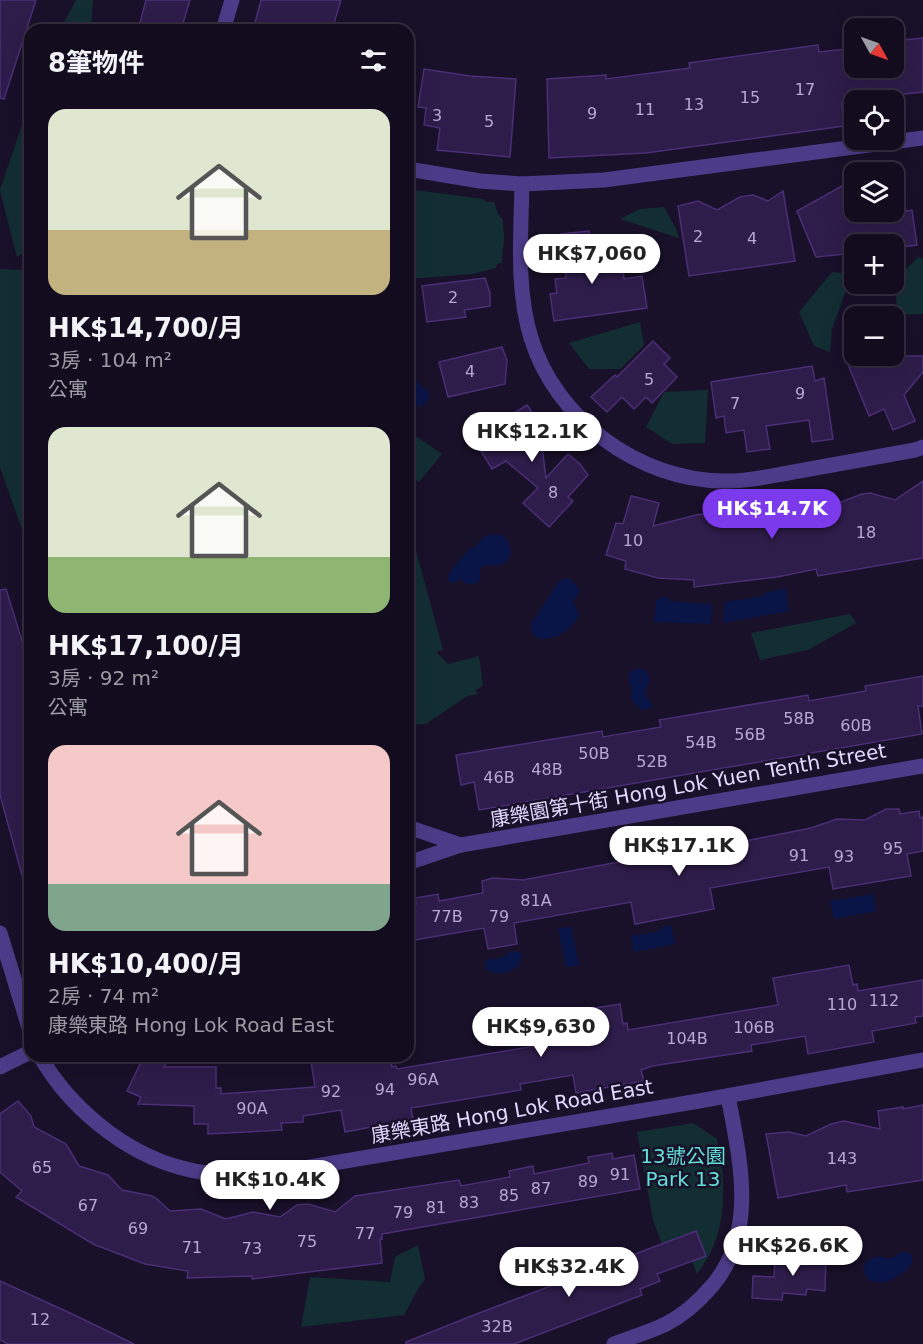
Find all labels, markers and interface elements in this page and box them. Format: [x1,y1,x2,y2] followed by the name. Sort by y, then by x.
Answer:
[844,18,904,78] north arrow
[844,18,904,366] map controls
[357,44,390,77] icon: filters
[48,48,144,78] text: 8筆物件
[795,80,815,99] house number: 17
[740,88,760,107] house number: 15
[844,90,904,150] button: locate
[684,95,704,114] house number: 13
[635,100,655,119] house number: 11
[587,104,597,123] house number: 9
[432,106,442,125] house number: 3
[484,112,494,131] house number: 5
[165,148,273,256] icon: home
[844,162,904,222] button: layers
[693,227,703,246] house number: 2
[747,229,757,248] house number: 4
[530,234,654,285] pin: HK$7,060
[844,234,904,294] button: +
[537,241,647,265] text: HK$7,060
[448,288,458,307] house number: 2
[844,306,904,366] button: −
[48,313,244,343] text: HK$14,700/月
[48,348,172,372] text: 3房 · 104 m²
[465,362,475,381] house number: 4
[644,370,654,389] house number: 5
[48,377,88,401] text: 公寓
[795,384,805,403] house number: 9
[730,394,740,413] house number: 7
[470,412,594,463] pin: HK$12.1K
[477,419,588,443] text: HK$12.1K
[165,466,273,574] icon: home
[548,483,558,502] house number: 8
[710,489,834,540] pin: HK$14.7K
[717,496,828,520] text: HK$14.7K
[856,523,876,542] house number: 18
[623,531,643,550] house number: 10
[48,631,244,661] text: HK$17,100/月
[48,666,159,690] text: 3房 · 92 m²
[48,695,88,719] text: 公寓
[783,709,815,728] house number: 58B
[840,716,872,735] house number: 60B
[734,725,766,744] house number: 56B
[685,733,717,752] house number: 54B
[488,738,888,832] street label: 康樂園第十街 Hong Lok Yuen Tenth Street
[578,744,610,763] house number: 50B
[636,752,668,771] house number: 52B
[531,760,563,779] house number: 48B
[483,768,515,787] house number: 46B
[165,784,273,892] icon: home
[617,826,741,877] pin: HK$17.1K
[624,833,735,857] text: HK$17.1K
[883,839,903,858] house number: 95
[789,846,809,865] house number: 91
[834,847,854,866] house number: 93
[520,891,552,910] house number: 81A
[431,907,463,926] house number: 77B
[489,907,509,926] house number: 79
[48,949,244,979] text: HK$10,400/月
[48,984,159,1008] text: 2房 · 74 m²
[869,991,899,1010] house number: 112
[827,995,857,1014] house number: 110
[479,1007,603,1058] pin: HK$9,630
[48,1013,334,1037] text: 康樂東路 Hong Lok Road East
[486,1014,596,1038] text: HK$9,630
[733,1018,775,1037] house number: 106B
[666,1029,708,1048] house number: 104B
[407,1070,439,1089] house number: 96A
[369,1074,655,1148] street label: 康樂東路 Hong Lok Road East
[375,1080,395,1099] house number: 94
[321,1082,341,1101] house number: 92
[236,1099,268,1118] house number: 90A
[640,1144,726,1191] park label: 13號公園 Park 13
[827,1149,857,1168] house number: 143
[32,1158,52,1177] house number: 65
[208,1160,332,1211] pin: HK$10.4K
[610,1165,630,1184] house number: 91
[215,1167,326,1191] text: HK$10.4K
[578,1172,598,1191] house number: 89
[531,1179,551,1198] house number: 87
[499,1186,519,1205] house number: 85
[459,1193,479,1212] house number: 83
[78,1196,98,1215] house number: 67
[426,1198,446,1217] house number: 81
[393,1203,413,1222] house number: 79
[128,1219,148,1238] house number: 69
[355,1224,375,1243] house number: 77
[731,1226,855,1277] pin: HK$26.6K
[297,1232,317,1251] house number: 75
[738,1233,849,1257] text: HK$26.6K
[182,1238,202,1257] house number: 71
[242,1239,262,1258] house number: 73
[507,1247,631,1298] pin: HK$32.4K
[514,1254,625,1278] text: HK$32.4K
[30,1310,50,1329] house number: 12
[481,1317,513,1336] house number: 32B

